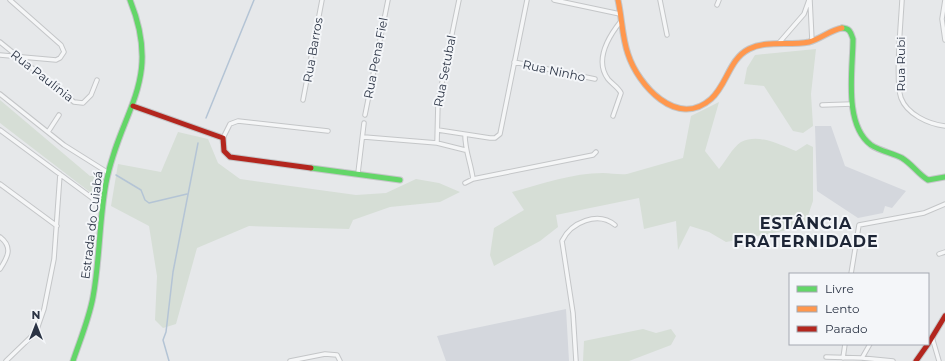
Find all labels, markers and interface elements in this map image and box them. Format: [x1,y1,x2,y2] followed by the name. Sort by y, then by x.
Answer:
[299,16,326,84] street label: Rua Barros
[360,16,391,100] street label: Rua Pena Fiel
[430,34,459,108] street label: Rua Setubal
[893,36,908,92] street label: Rua Rubi
[8,46,77,105] street label: Rua Paulínia
[521,57,587,84] street label: Rua Ninho
[77,170,106,280] street label: Estrada do Cuiabá
[733,214,879,251] district label: ESTÂNCIA FRATERNIDADE
[789,273,929,345] legend
[825,281,854,296] text: Livre
[825,301,860,316] text: Lento
[16,305,56,345] north arrow
[32,308,40,322] text: N
[825,321,868,336] text: Parado

